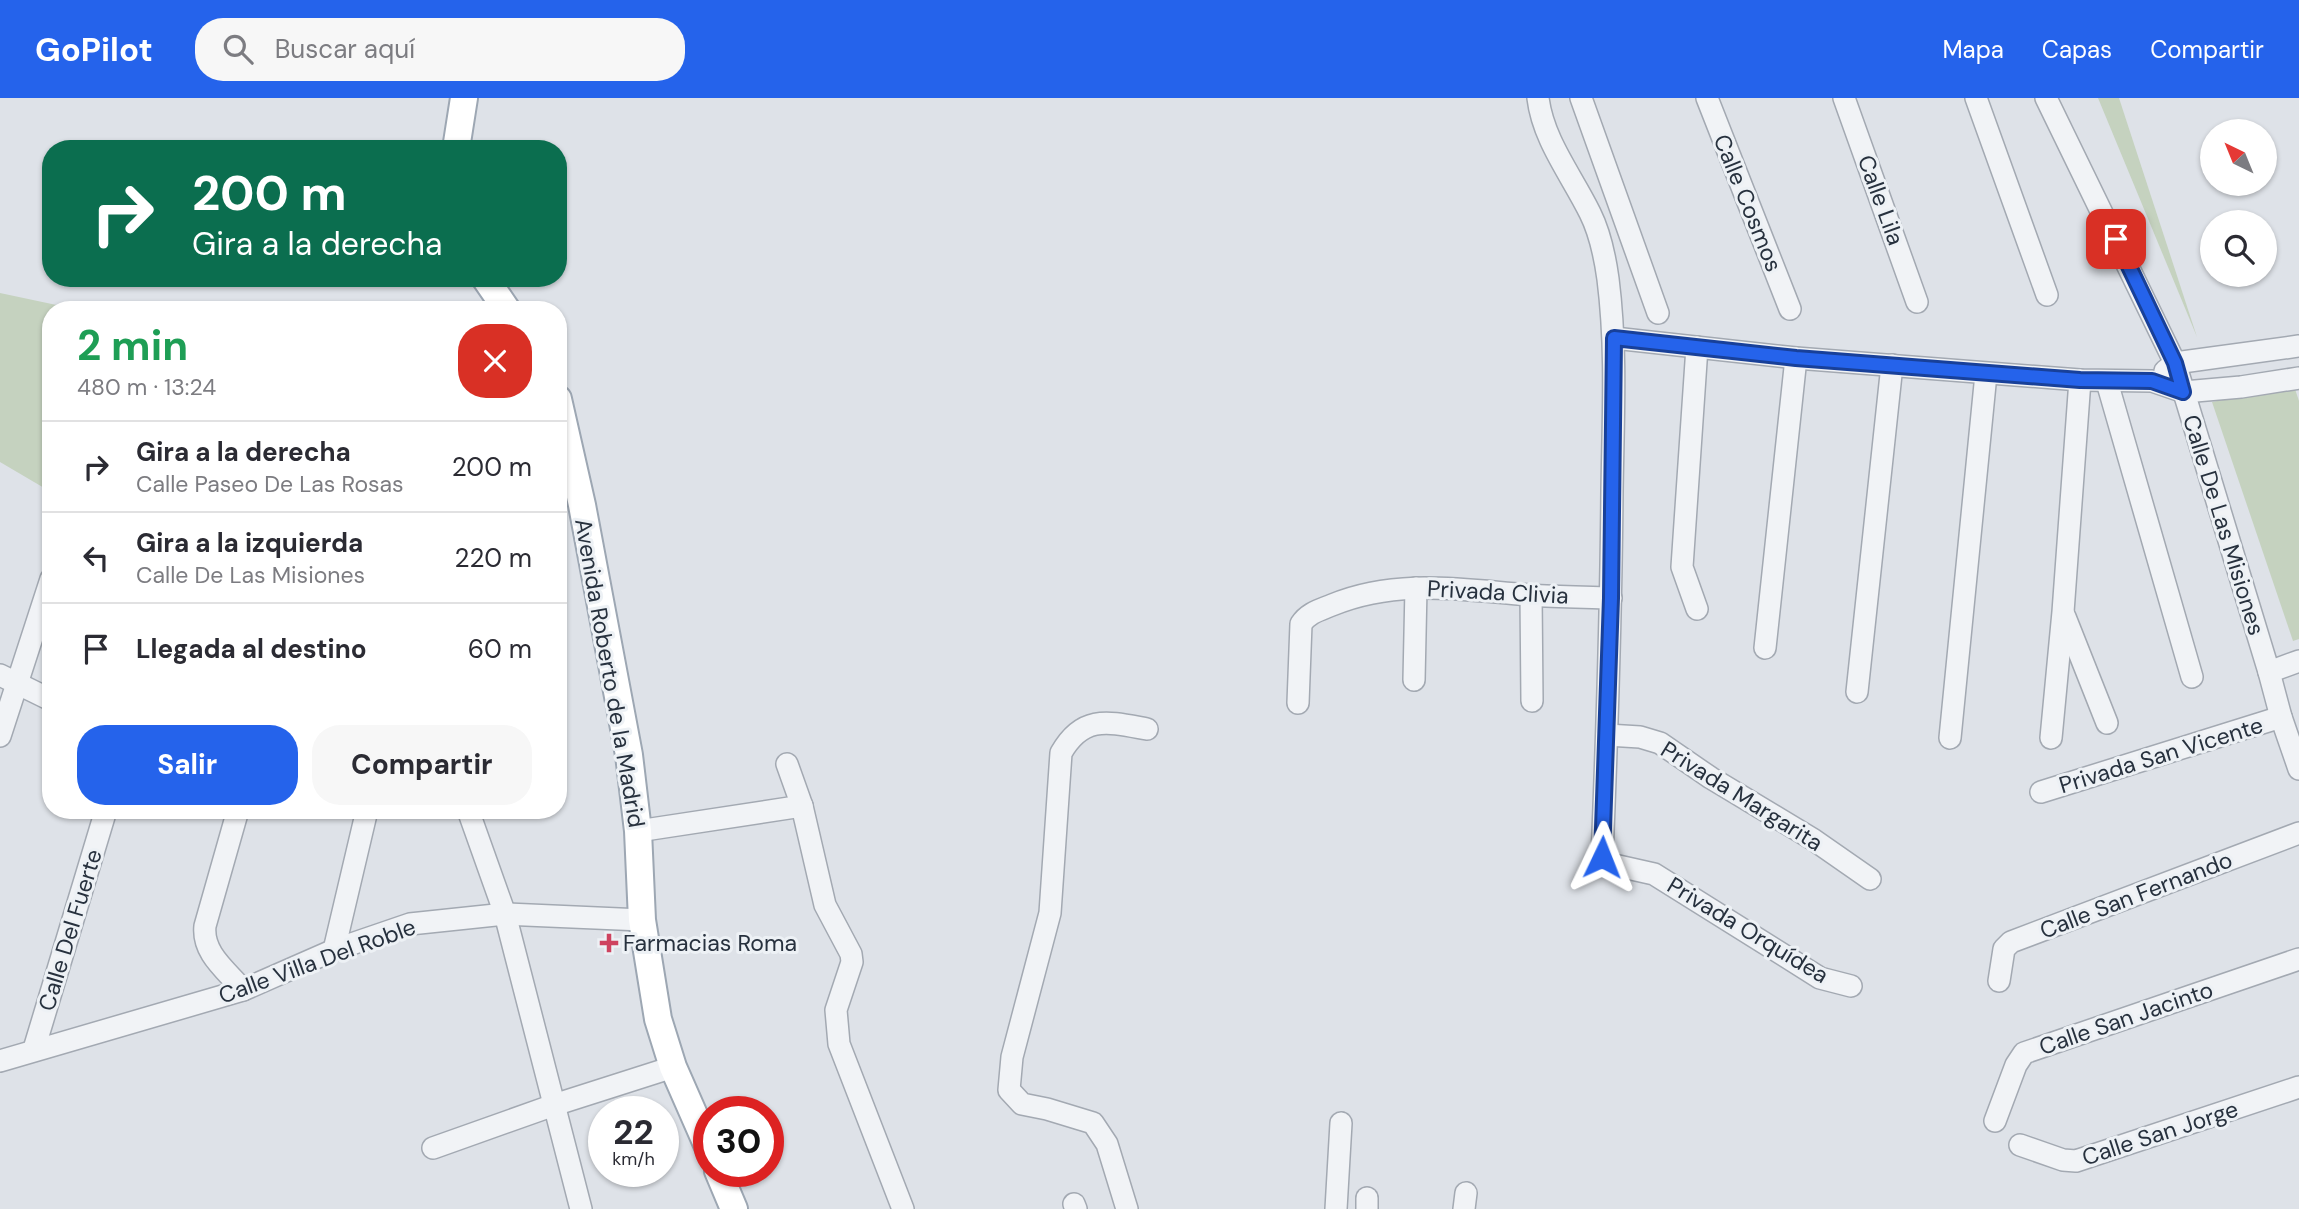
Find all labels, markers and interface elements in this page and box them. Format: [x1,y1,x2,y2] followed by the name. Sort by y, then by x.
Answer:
[195,18,685,81] search box
[35,28,153,71] text: GoPilot
[219,30,257,68] icon: search
[275,32,415,66] text: Buscar aquí
[1942,34,2004,65] text: Mapa
[2042,34,2112,65] text: Capas
[2150,34,2264,65] text: Compartir
[2200,119,2277,196] north arrow
[2200,119,2277,287] map controls
[1707,130,1789,276] street label: Calle Cosmos
[1851,151,1911,249] street label: Calle Lila
[192,161,347,225] text: 200 m
[77,168,168,259] icon: right
[2086,209,2146,269] pin
[2200,210,2277,287] button: search
[2097,220,2135,258] icon: arrive
[192,223,442,265] text: Gira a la derecha
[77,318,188,373] text: 2 min
[458,324,532,398] button: close
[77,372,216,402] text: 480 m · 13:24
[2176,411,2272,639] street label: Calle De Las Misiones
[136,435,351,469] text: Gira a la derecha
[77,448,115,486] icon: right
[452,450,532,484] text: 200 m
[136,469,404,499] text: Calle Paseo De Las Rosas
[568,516,652,830] street label: Avenida Roberto de la Madrid
[136,526,363,560] text: Gira a la izquierda
[77,539,115,577] icon: left
[454,541,532,575] text: 220 m
[136,560,365,590] text: Calle De Las Misiones
[1426,573,1570,611] street label: Privada Clivia
[77,630,115,668] icon: arrive
[136,632,367,666] text: Llegada al destino
[468,632,532,666] text: 60 m
[2055,710,2267,800] street label: Privada San Vicente
[77,725,298,805] button: Salir
[312,725,532,805] button: Compartir
[1655,734,1829,858] street label: Privada Margarita
[1565,820,1639,894] position arrow
[2035,844,2237,946] street label: Calle San Fernando
[31,846,109,1014] street label: Calle Del Fuerte
[1662,870,1834,990] street label: Privada Orquídea
[214,911,420,1011] street label: Calle Villa Del Roble
[623,928,797,958] place label: Farmacias Roma
[601,935,617,951] marker: Farmacias Roma
[2035,974,2217,1062] street label: Calle San Jacinto
[2078,1094,2242,1172] street label: Calle San Jorge
[693,1096,784,1187] speed limit sign: 30
[613,1109,654,1155] text: 22
[612,1147,655,1171] text: km/h

